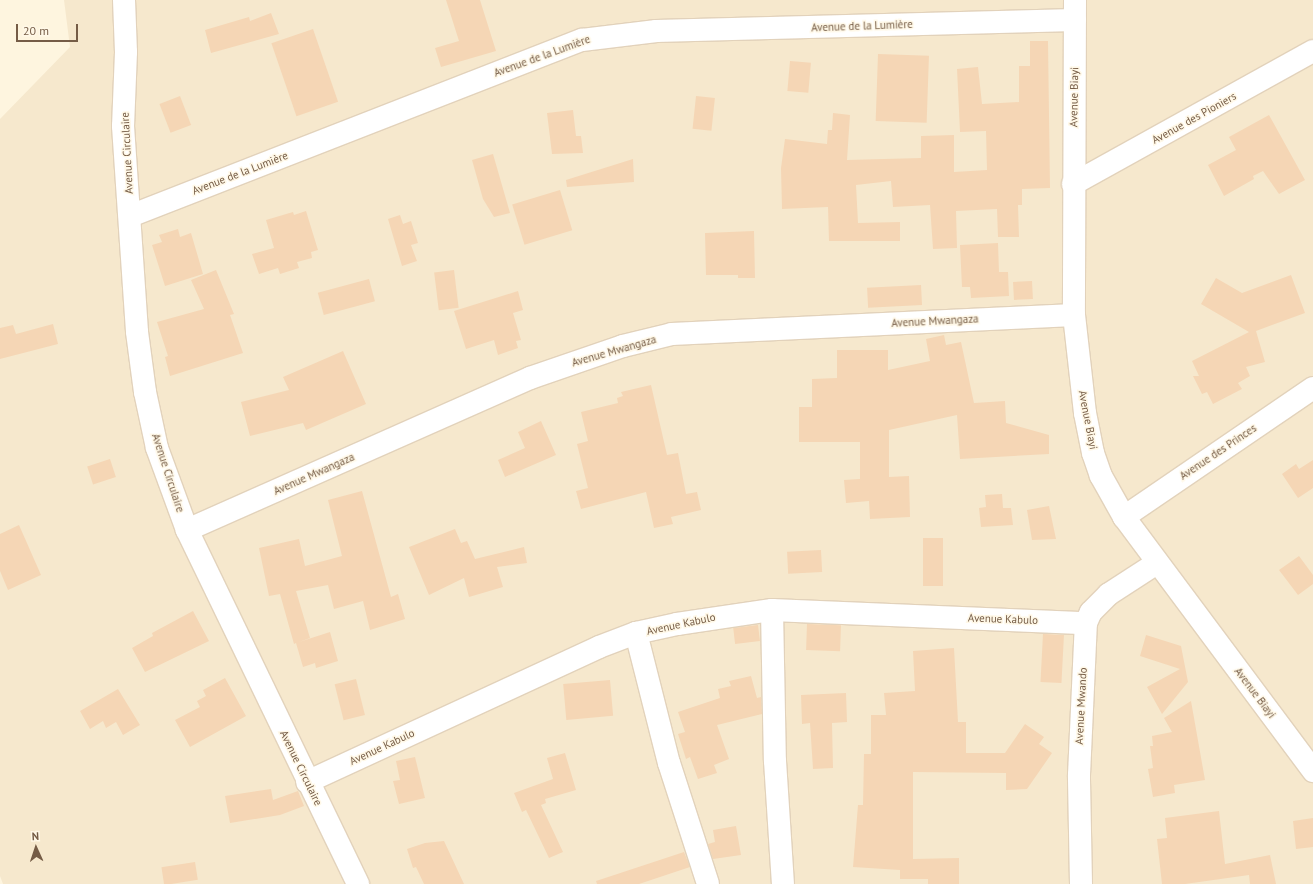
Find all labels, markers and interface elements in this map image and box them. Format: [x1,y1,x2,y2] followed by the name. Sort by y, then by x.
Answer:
[18,16,80,42] scale bar
[811,18,913,34] street label: Avenue de la Lumière
[23,23,49,38] text: 20 m
[492,32,592,80] street label: Avenue de la Lumière
[1067,67,1081,127] street label: Avenue Biayi
[1150,89,1238,147] street label: Avenue des Pioniers
[118,112,136,194] street label: Avenue Circulaire
[190,149,290,197] street label: Avenue de la Lumière
[891,312,979,330] street label: Avenue Mwangaza
[570,333,658,369] street label: Avenue Mwangaza
[1076,389,1100,451] street label: Avenue Biayi
[1177,421,1259,483] street label: Avenue des Princes
[149,432,187,514] street label: Avenue Circulaire
[271,450,357,498] street label: Avenue Mwangaza
[645,610,717,638] street label: Avenue Kabulo
[968,611,1038,627] street label: Avenue Kabulo
[1232,665,1278,721] street label: Avenue Biayi
[1072,667,1090,745] street label: Avenue Mwando
[347,726,417,768] street label: Avenue Kabulo
[277,728,325,808] street label: Avenue Circulaire
[16,828,56,868] north arrow
[31,829,39,843] text: N

